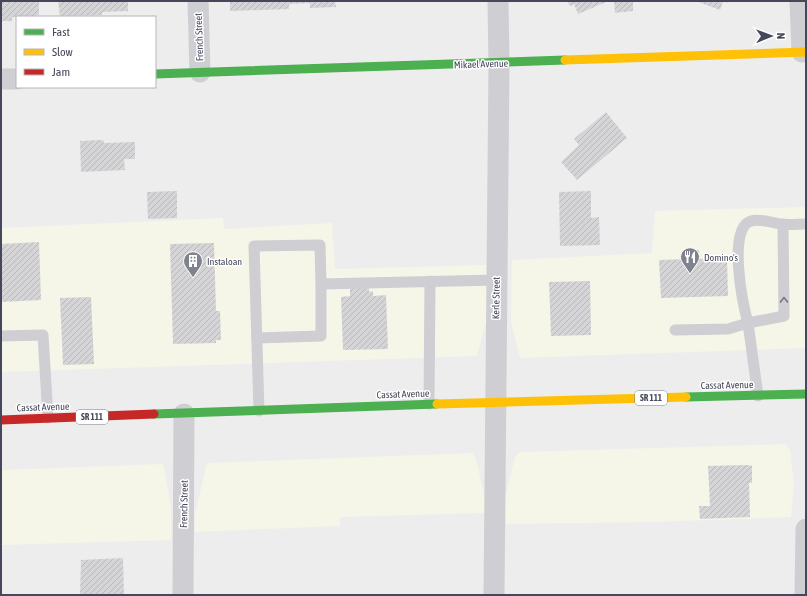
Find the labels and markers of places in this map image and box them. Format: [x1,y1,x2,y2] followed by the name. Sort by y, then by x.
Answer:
[679,246,701,274] restaurant icon: Domino's
[182,250,204,278] building icon: Instaloan
[704,252,739,263] place label: Domino's
[207,256,242,267] place label: Instaloan

